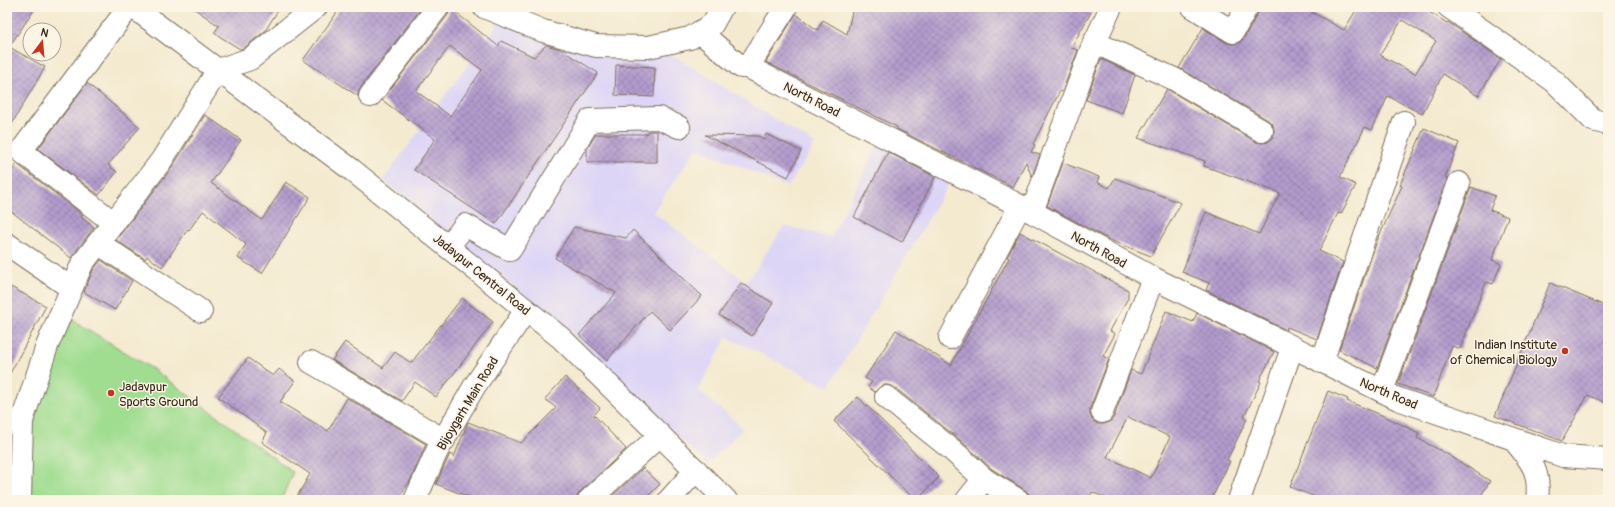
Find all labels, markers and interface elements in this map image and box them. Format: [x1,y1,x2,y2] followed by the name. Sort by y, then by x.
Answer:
[22,22,62,62] north arrow
[39,26,51,40] text: N
[781,79,843,121] street label: North Road
[1068,228,1129,272] street label: North Road
[429,231,533,319] street label: Jadavpur Central Road
[1450,337,1558,368] place label: Indian Institute of Chemical Biology
[1560,346,1570,356] marker: Indian Institute of Chemical Biology
[434,354,502,453] street label: Bijoygarh Main Road
[1357,375,1420,413] street label: North Road
[119,379,198,410] place label: Jadavpur Sports Ground
[106,388,116,398] marker: Jadavpur Sports Ground

